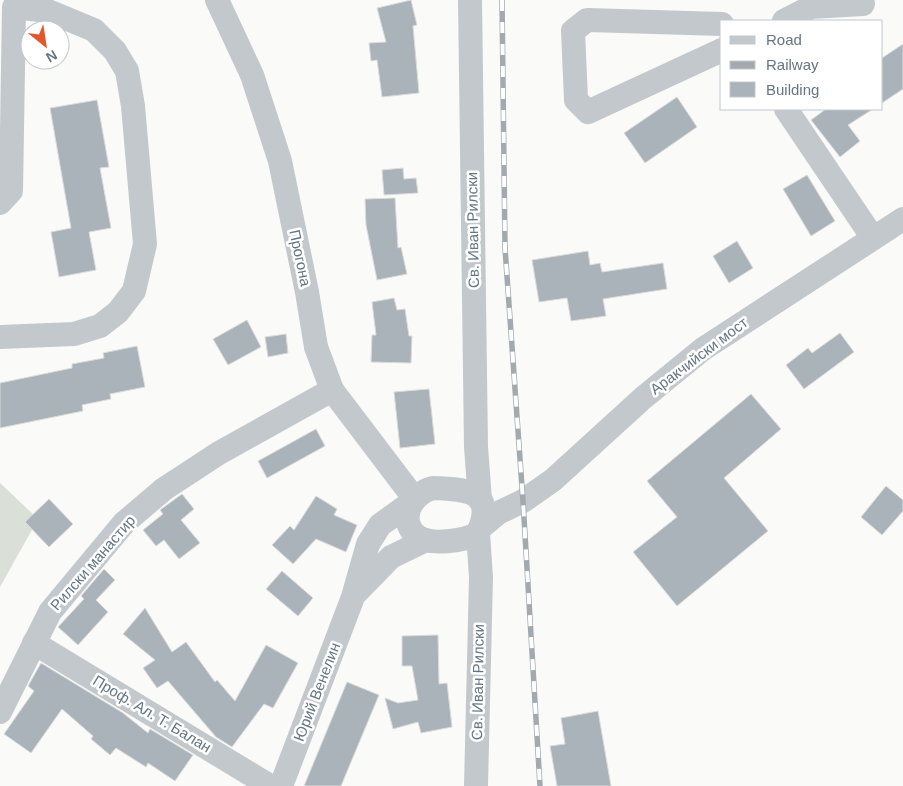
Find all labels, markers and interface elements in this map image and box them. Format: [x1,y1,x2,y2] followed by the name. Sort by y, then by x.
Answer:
[20,20,70,70] north arrow
[720,20,883,110] legend
[766,31,802,48] text: Road
[43,47,60,66] text: N
[766,56,819,73] text: Railway
[766,81,819,98] text: Building
[463,172,482,288] street label: Св. Иван Рилски
[286,228,315,288] street label: Прогона
[647,313,751,398] street label: Аракчийски мост
[47,512,138,614] street label: Рилски манастир
[468,624,487,740] street label: Св. Иван Рилски
[290,640,343,744] street label: Юрий Венелин
[90,672,214,756] street label: Проф. Ал. Т. Балан

